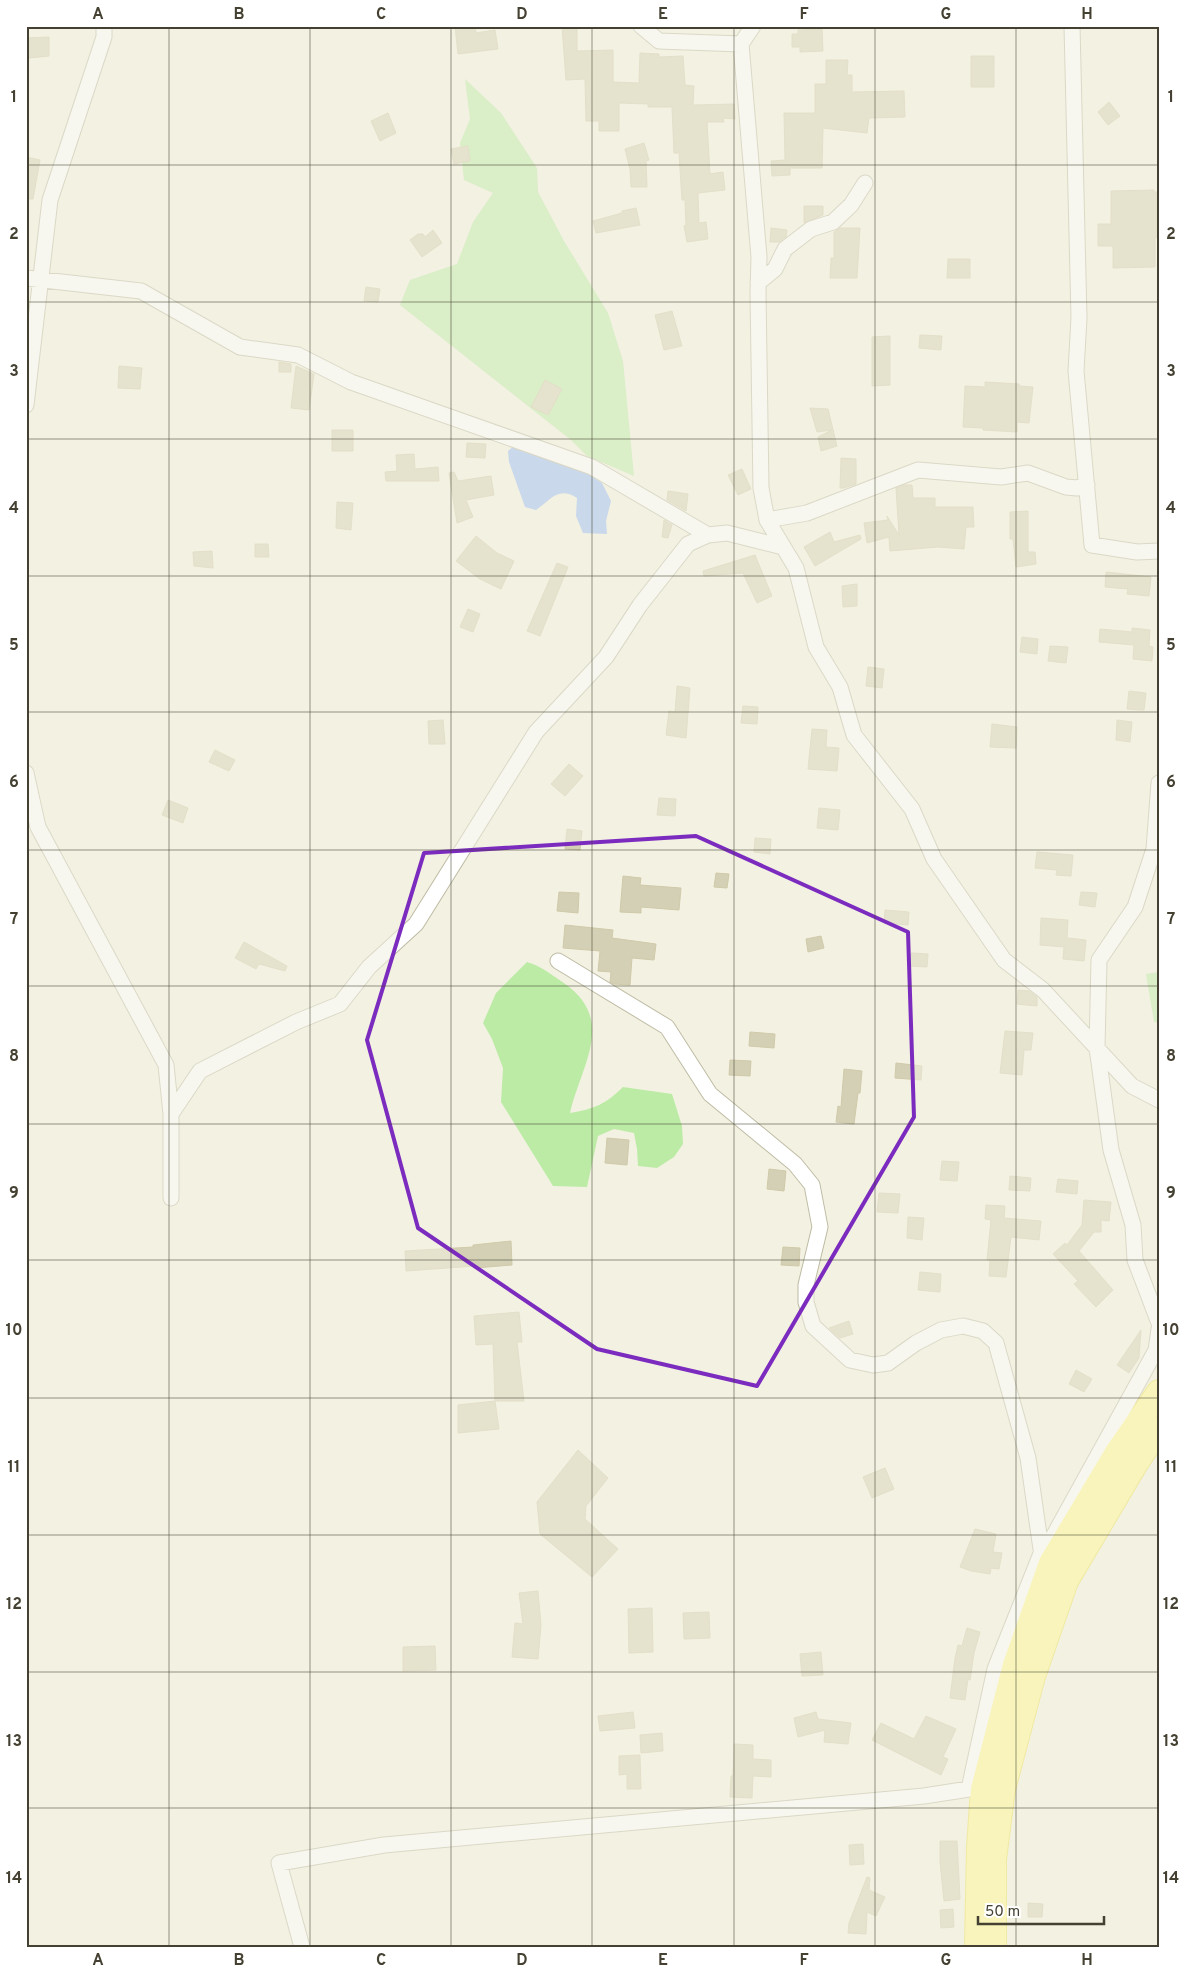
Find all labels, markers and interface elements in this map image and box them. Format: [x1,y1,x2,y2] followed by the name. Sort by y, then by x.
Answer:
[92,5,104,25] text: A
[233,5,245,25] text: B
[376,5,386,25] text: C
[516,5,528,25] text: D
[658,5,668,25] text: E
[799,5,809,25] text: F
[941,5,951,25] text: G
[1081,5,1093,25] text: H
[11,88,17,108] text: 1
[1168,88,1174,108] text: 1
[9,225,19,245] text: 2
[1166,225,1176,245] text: 2
[9,362,19,382] text: 3
[1166,362,1176,382] text: 3
[9,499,19,519] text: 4
[1166,499,1176,519] text: 4
[9,636,19,656] text: 5
[1166,636,1176,656] text: 5
[9,773,19,793] text: 6
[1166,773,1176,793] text: 6
[10,910,18,930] text: 7
[1167,910,1175,930] text: 7
[9,1047,19,1067] text: 8
[1166,1047,1176,1067] text: 8
[9,1184,19,1204] text: 9
[1166,1184,1176,1204] text: 9
[6,1321,22,1341] text: 10
[1163,1321,1179,1341] text: 10
[8,1458,20,1478] text: 11
[1165,1458,1177,1478] text: 11
[6,1595,22,1615] text: 12
[1163,1595,1179,1615] text: 12
[6,1732,22,1752] text: 13
[1163,1732,1179,1752] text: 13
[6,1869,22,1889] text: 14
[1163,1869,1179,1889] text: 14
[978,1893,1104,1925] scale bar
[985,1903,1020,1922] text: 50 m
[92,1951,104,1971] text: A
[233,1951,245,1971] text: B
[376,1951,386,1971] text: C
[516,1951,528,1971] text: D
[658,1951,668,1971] text: E
[799,1951,809,1971] text: F
[941,1951,951,1971] text: G
[1081,1951,1093,1971] text: H

